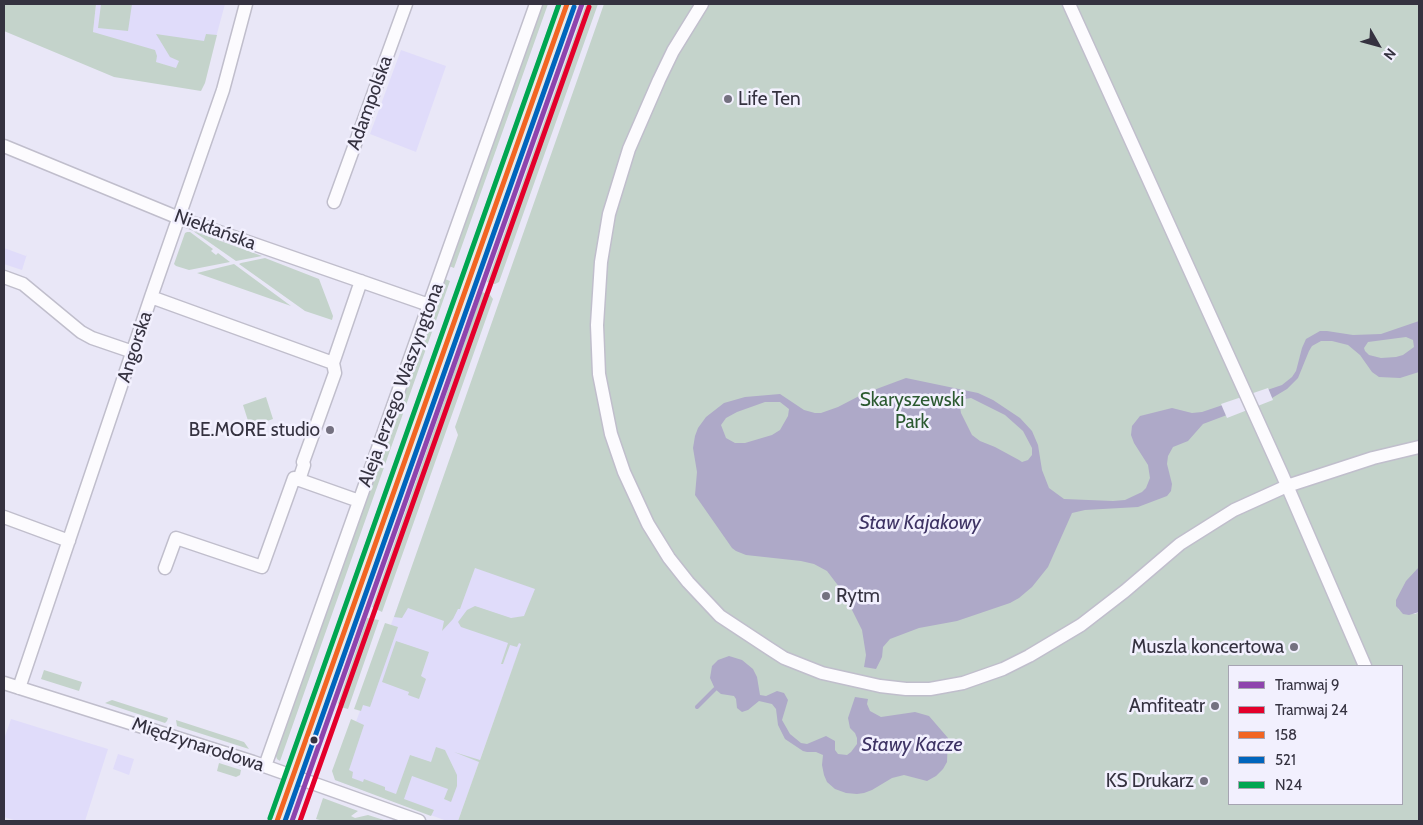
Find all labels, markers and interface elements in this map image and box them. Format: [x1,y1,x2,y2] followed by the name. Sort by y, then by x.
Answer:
[1353,20,1403,70] north arrow
[1380,45,1400,64] text: N
[342,53,398,153] street label: Adampolska
[738,88,801,110] place label: Life Ten
[722,93,734,105] marker: Life Ten
[171,205,259,255] street label: Niekłańska
[353,280,449,490] street label: Aleja Jerzego Waszyngtona
[113,308,157,386] street label: Angorska
[860,389,964,433] park label: Skaryszewski Park
[189,419,320,441] place label: BE.MORE studio
[324,424,336,436] marker: BE.MORE studio
[859,511,981,535] water label: Staw Kajakowy
[836,585,880,607] place label: Rytm
[820,590,832,602] marker: Rytm
[1131,636,1284,658] place label: Muszla koncertowa
[1288,641,1300,653] marker: Muszla koncertowa
[1228,665,1403,805] legend
[1275,676,1340,694] text: Tramwaj 9
[1129,695,1205,717] place label: Amfiteatr
[1209,700,1221,712] marker: Amfiteatr
[1275,701,1348,719] text: Tramwaj 24
[129,713,267,777] street label: Międzynarodowa
[1275,726,1297,744] text: 158
[861,733,963,757] water label: Stawy Kacze
[309,735,319,745] unlabelled marker
[1275,751,1296,769] text: 521
[1106,770,1194,792] place label: KS Drukarz
[1198,775,1210,787] marker: KS Drukarz
[1275,776,1302,794] text: N24

